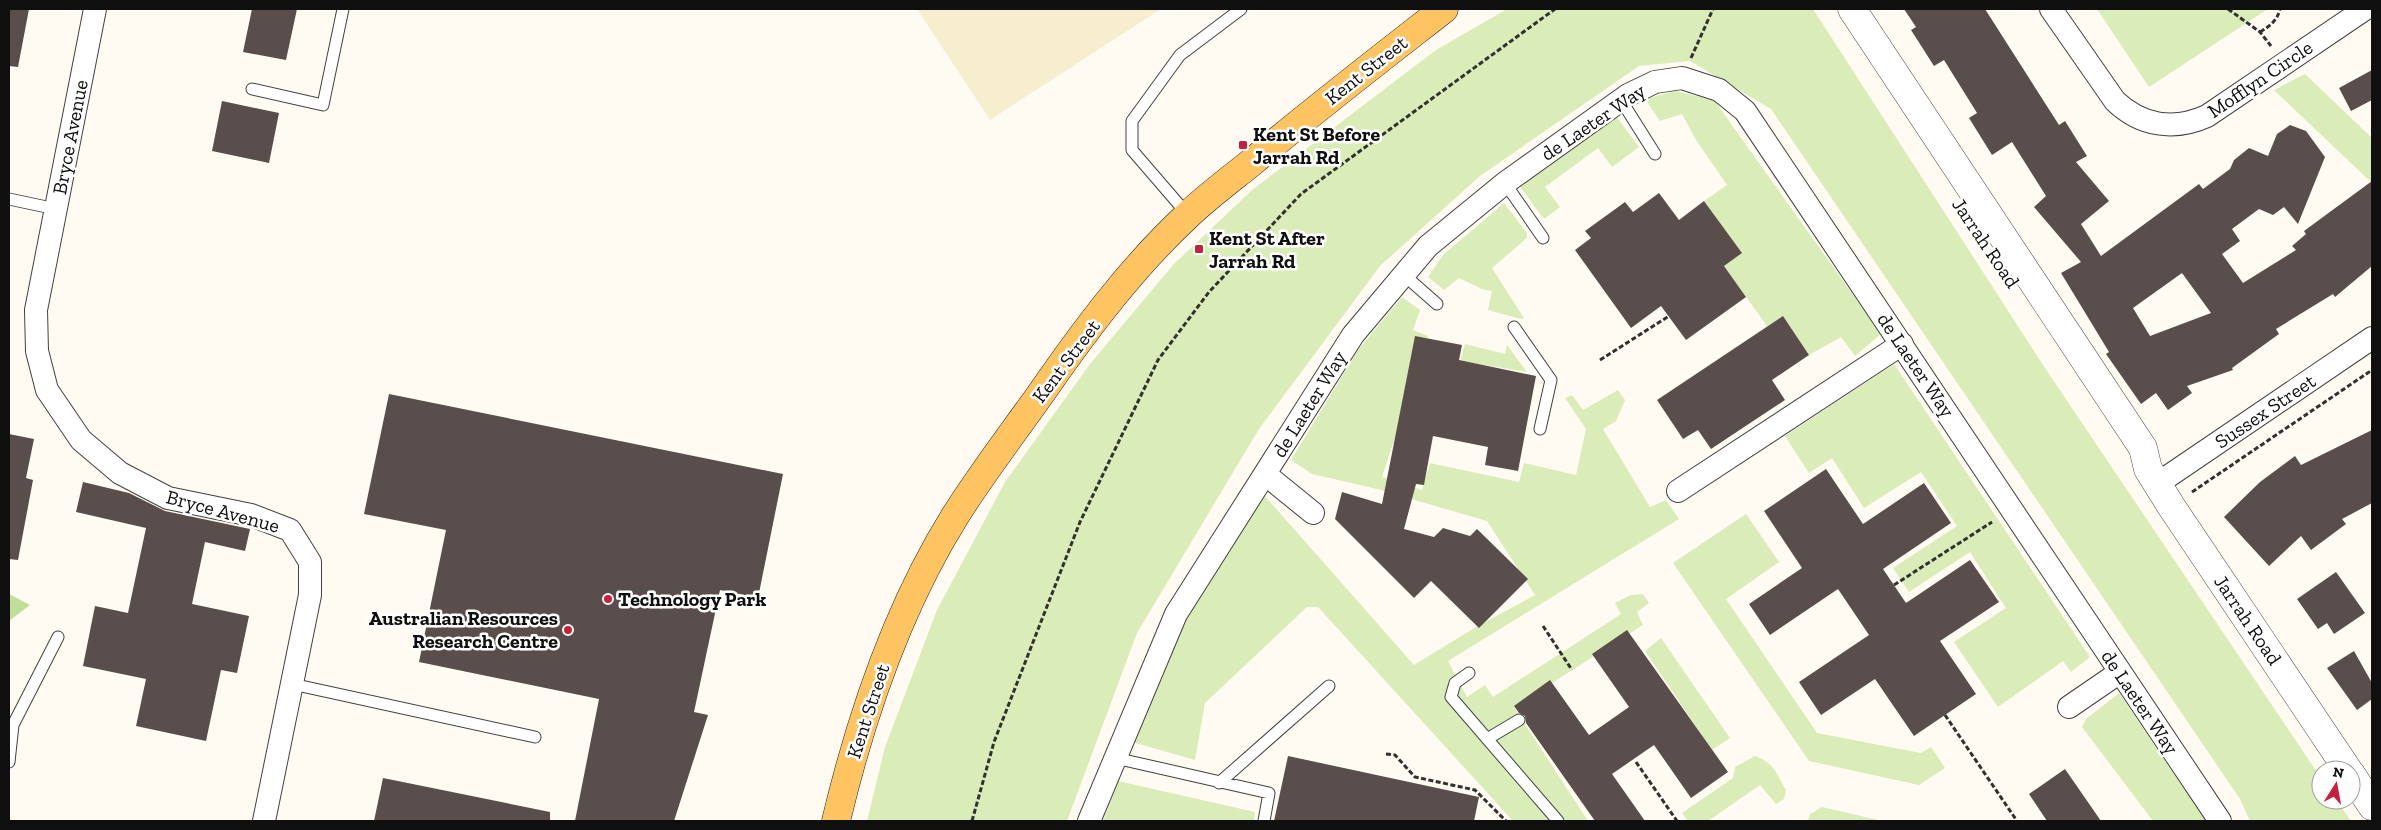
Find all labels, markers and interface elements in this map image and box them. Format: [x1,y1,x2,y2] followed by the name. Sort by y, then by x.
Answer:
[1320,30,1412,110] street label: Kent Street
[2203,35,2317,123] street label: Mofflyn Circle
[47,78,93,196] street label: Bryce Avenue
[1536,78,1650,166] street label: de Laeter Way
[1253,122,1380,169] place label: Kent St Before Jarrah Rd
[1237,139,1249,151] marker: Kent St Before Jarrah Rd
[1947,193,2025,293] street label: Jarrah Road
[1209,226,1325,273] place label: Kent St After Jarrah Rd
[1193,243,1205,255] marker: Kent St After Jarrah Rd
[1872,308,1960,422] street label: de Laeter Way
[1027,314,1105,407] street label: Kent Street
[1267,346,1352,462] street label: de Laeter Way
[2210,368,2320,453] street label: Sussex Street
[164,484,282,538] street label: Bryce Avenue
[2209,570,2287,670] street label: Jarrah Road
[618,587,766,611] place label: Technology Park
[602,593,614,605] marker: Technology Park
[369,606,558,653] place label: Australian Resources Research Centre
[562,624,574,636] marker: Australian Resources Research Centre
[2096,645,2184,759] street label: de Laeter Way
[841,660,895,761] street label: Kent Street
[2311,760,2361,810] north arrow
[2332,763,2346,782] text: N

